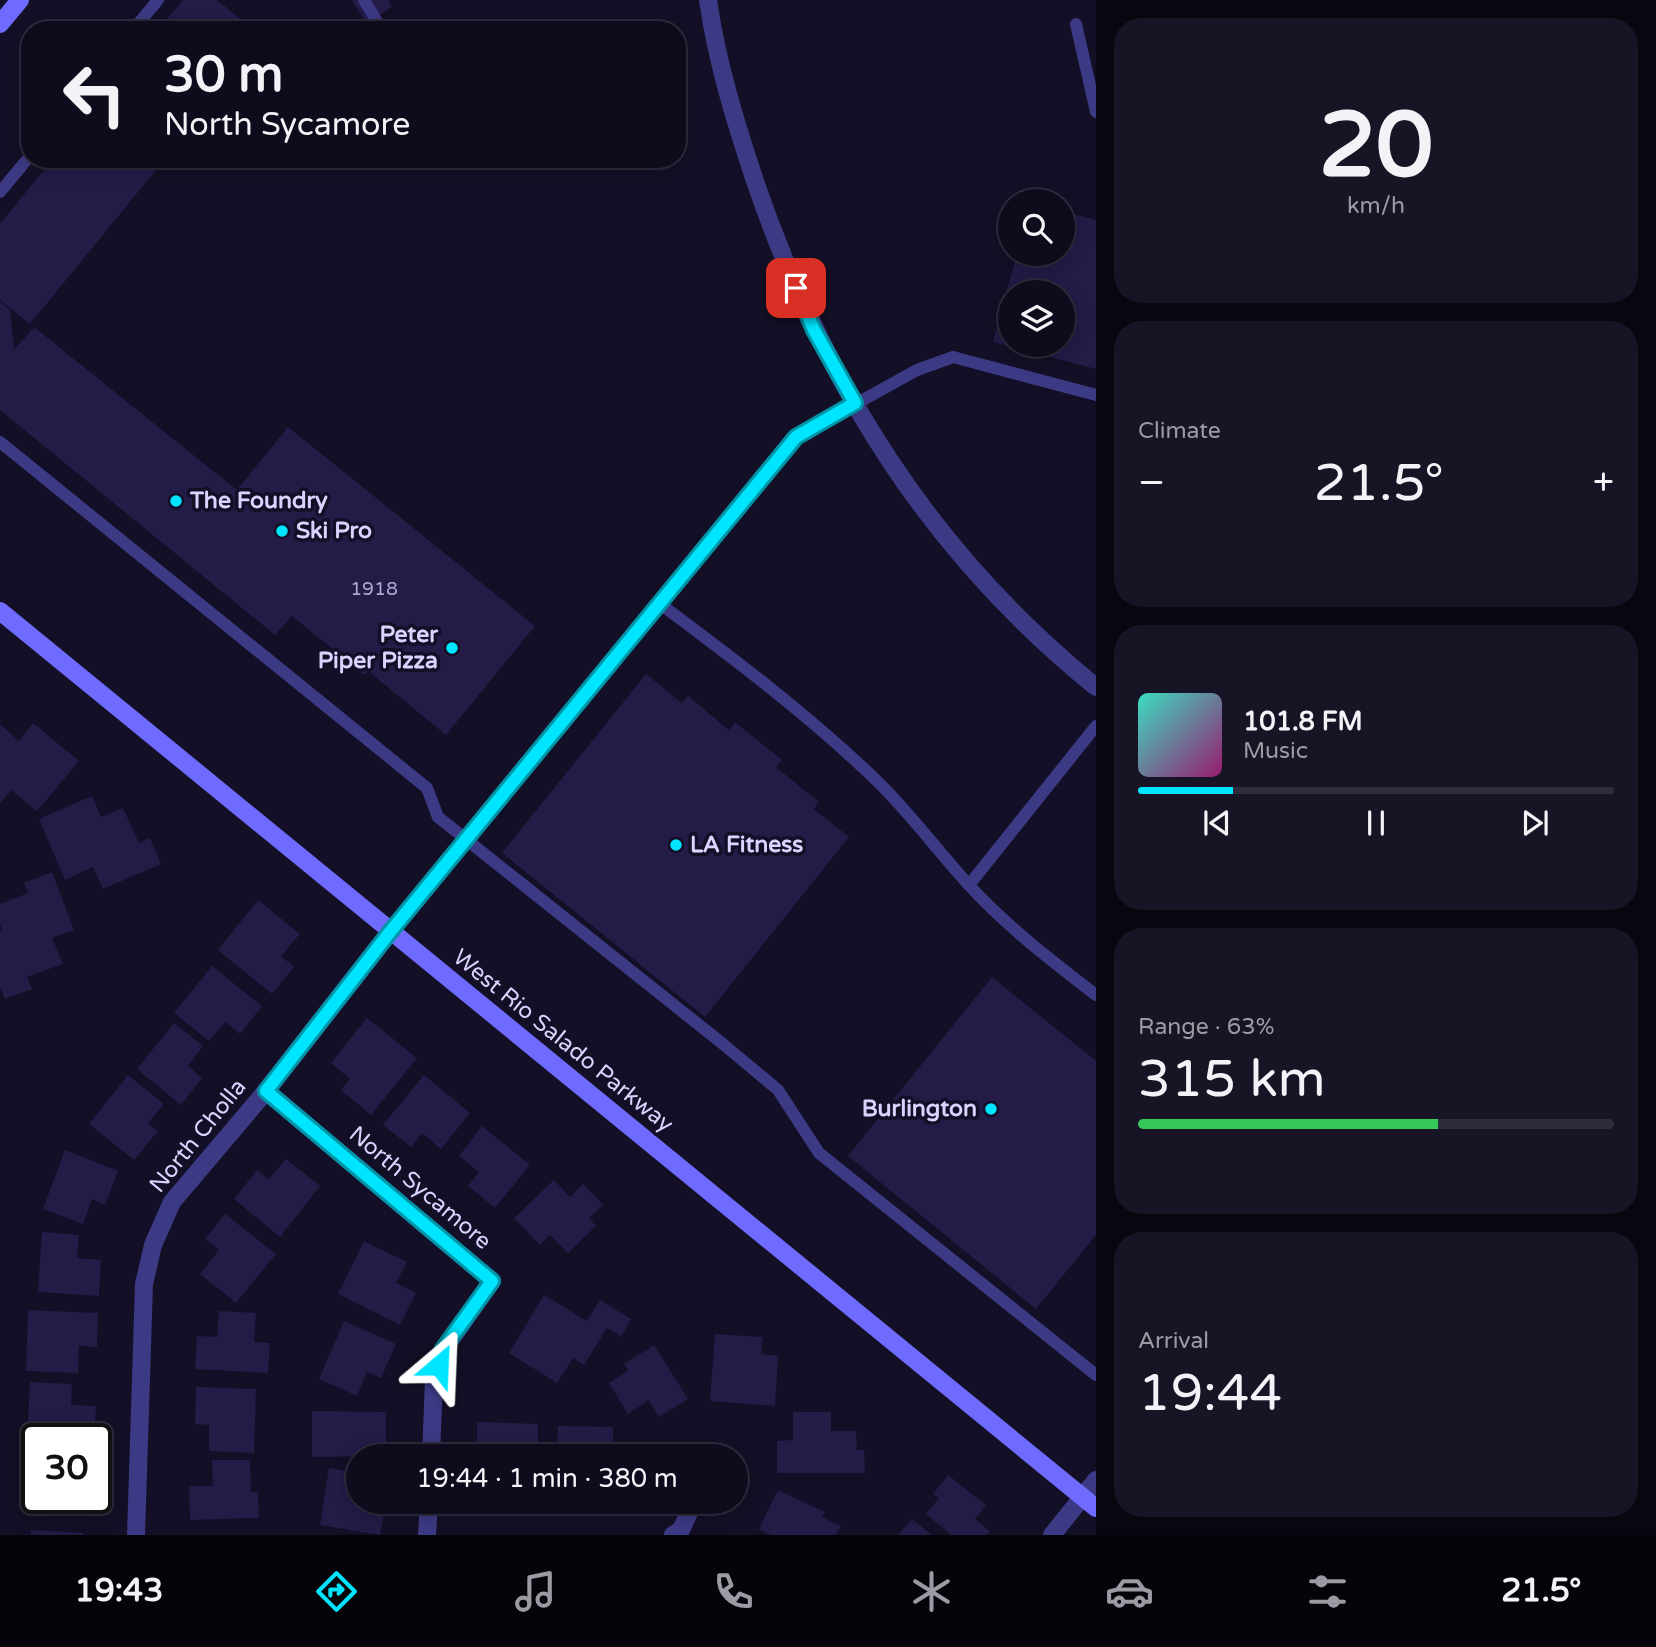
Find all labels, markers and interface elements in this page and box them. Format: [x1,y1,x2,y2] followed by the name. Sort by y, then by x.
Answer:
[164,46,283,105] text: 30 m
[49,49,140,140] icon: left
[1319,91,1433,201] text: 20
[164,106,410,144] text: North Sycamore
[998,189,1075,357] map controls
[998,189,1075,266] button: search
[1347,192,1405,220] text: km/h
[766,258,826,318] pin
[777,269,815,307] icon: arrive
[998,280,1075,357] button: layers
[1138,417,1221,445] text: Climate
[1314,452,1444,515] text: 21.5°
[1138,460,1165,506] text: −
[1593,460,1614,506] text: +
[189,487,328,515] place label: The Foundry
[168,493,184,509] marker: The Foundry
[296,517,372,545] place label: Ski Pro
[274,523,290,539] marker: Ski Pro
[350,578,398,600] house number: 1918
[318,621,439,675] place label: Peter Piper Pizza
[444,640,460,656] marker: Peter Piper Pizza
[1243,706,1363,737] text: 101.8 FM
[1243,737,1308,765] text: Music
[1198,804,1236,842] icon: previous
[1357,804,1395,842] icon: pause
[1516,804,1554,842] icon: next
[690,831,803,859] place label: LA Fitness
[668,837,684,853] marker: LA Fitness
[447,943,679,1139] street label: West Rio Salado Parkway
[1138,1013,1274,1041] text: Range · 63%
[1138,1048,1326,1111] text: 315 km
[144,1074,252,1198] street label: North Cholla
[862,1095,977,1123] place label: Burlington
[983,1101,999,1117] marker: Burlington
[343,1120,497,1256] street label: North Sycamore
[1138,1327,1209,1355] text: Arrival
[402,1328,476,1402] position arrow
[1138,1362,1282,1425] text: 19:44
[21,1423,112,1514] speed limit sign: 30
[416,1463,678,1494] text: 19:44 · 1 min · 380 m
[312,1567,361,1616] icon: directions
[511,1567,560,1616] icon: music
[709,1567,758,1616] icon: phone
[907,1567,956,1616] icon: climate
[1105,1567,1154,1616] icon: car
[1303,1567,1352,1616] icon: filters
[75,1572,163,1610] text: 19:43
[1501,1572,1581,1610] text: 21.5°

